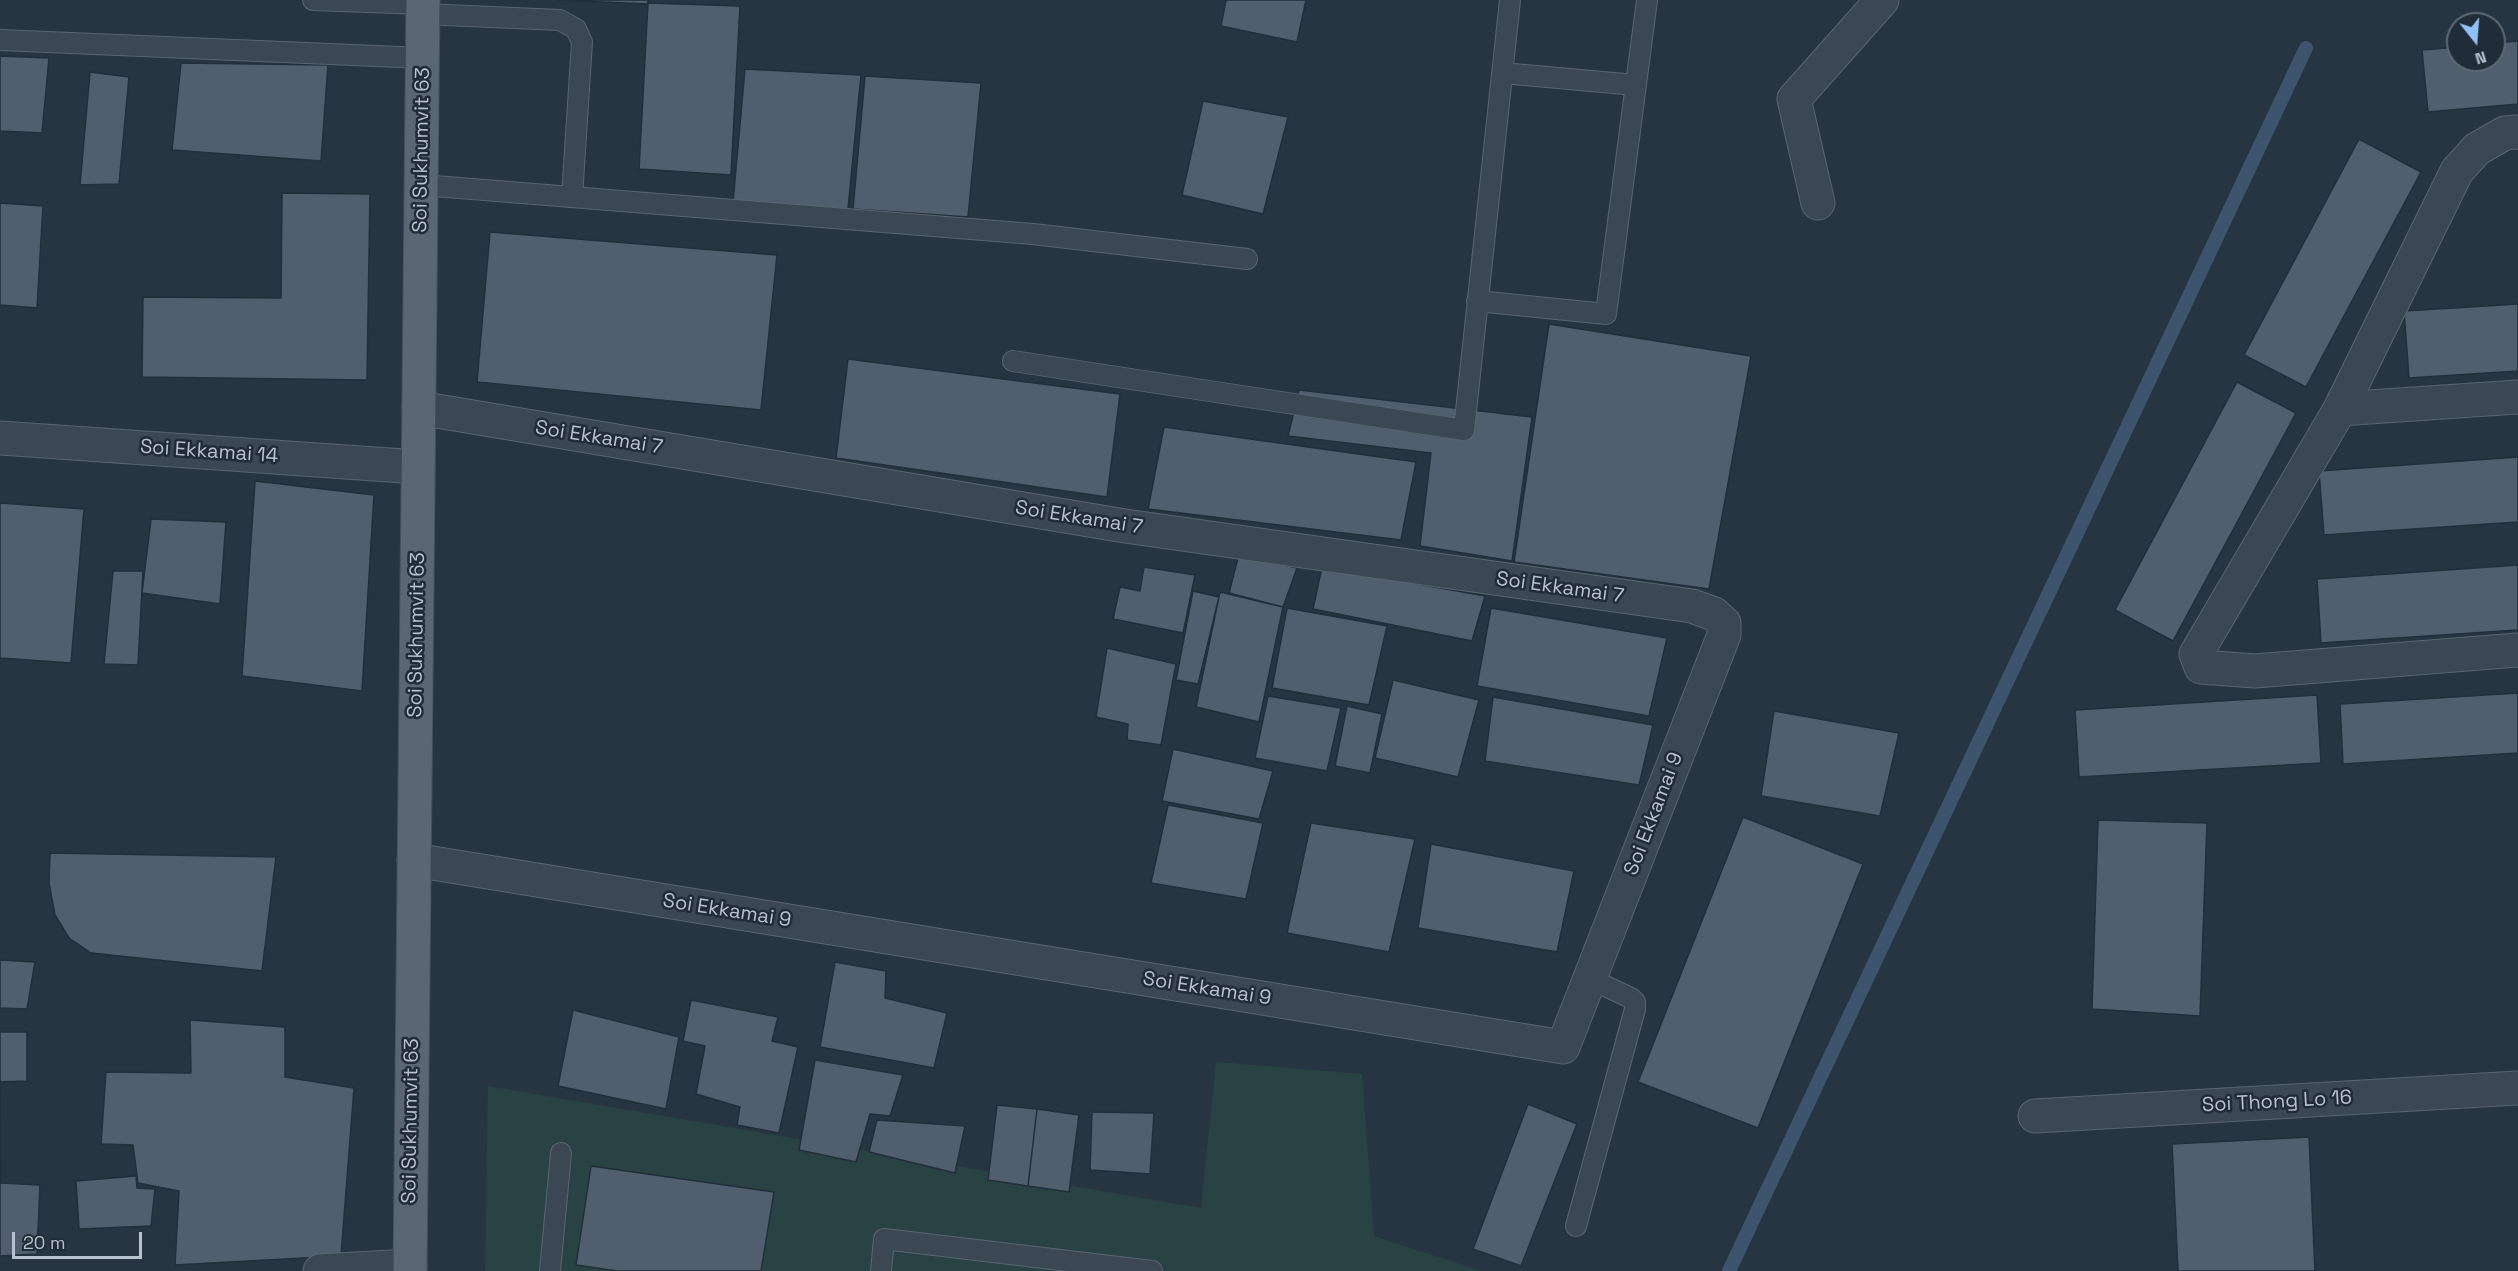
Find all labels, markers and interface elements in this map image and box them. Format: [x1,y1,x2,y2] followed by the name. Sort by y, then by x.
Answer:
[2446,12,2506,72] north arrow
[2473,46,2489,69] text: N
[409,67,435,233] street label: Soi Sukhumvit 63
[534,416,664,460] street label: Soi Ekkamai 7
[139,435,279,469] street label: Soi Ekkamai 14
[1014,496,1144,540] street label: Soi Ekkamai 7
[404,552,430,718] street label: Soi Sukhumvit 63
[1495,567,1625,609] street label: Soi Ekkamai 7
[1620,749,1688,879] street label: Soi Ekkamai 9
[661,889,793,933] street label: Soi Ekkamai 9
[1141,967,1273,1011] street label: Soi Ekkamai 9
[398,1038,424,1204] street label: Soi Sukhumvit 63
[2201,1086,2353,1118] street label: Soi Thong Lo 16
[15,1220,146,1258] scale bar
[23,1231,66,1254] text: 20 m

